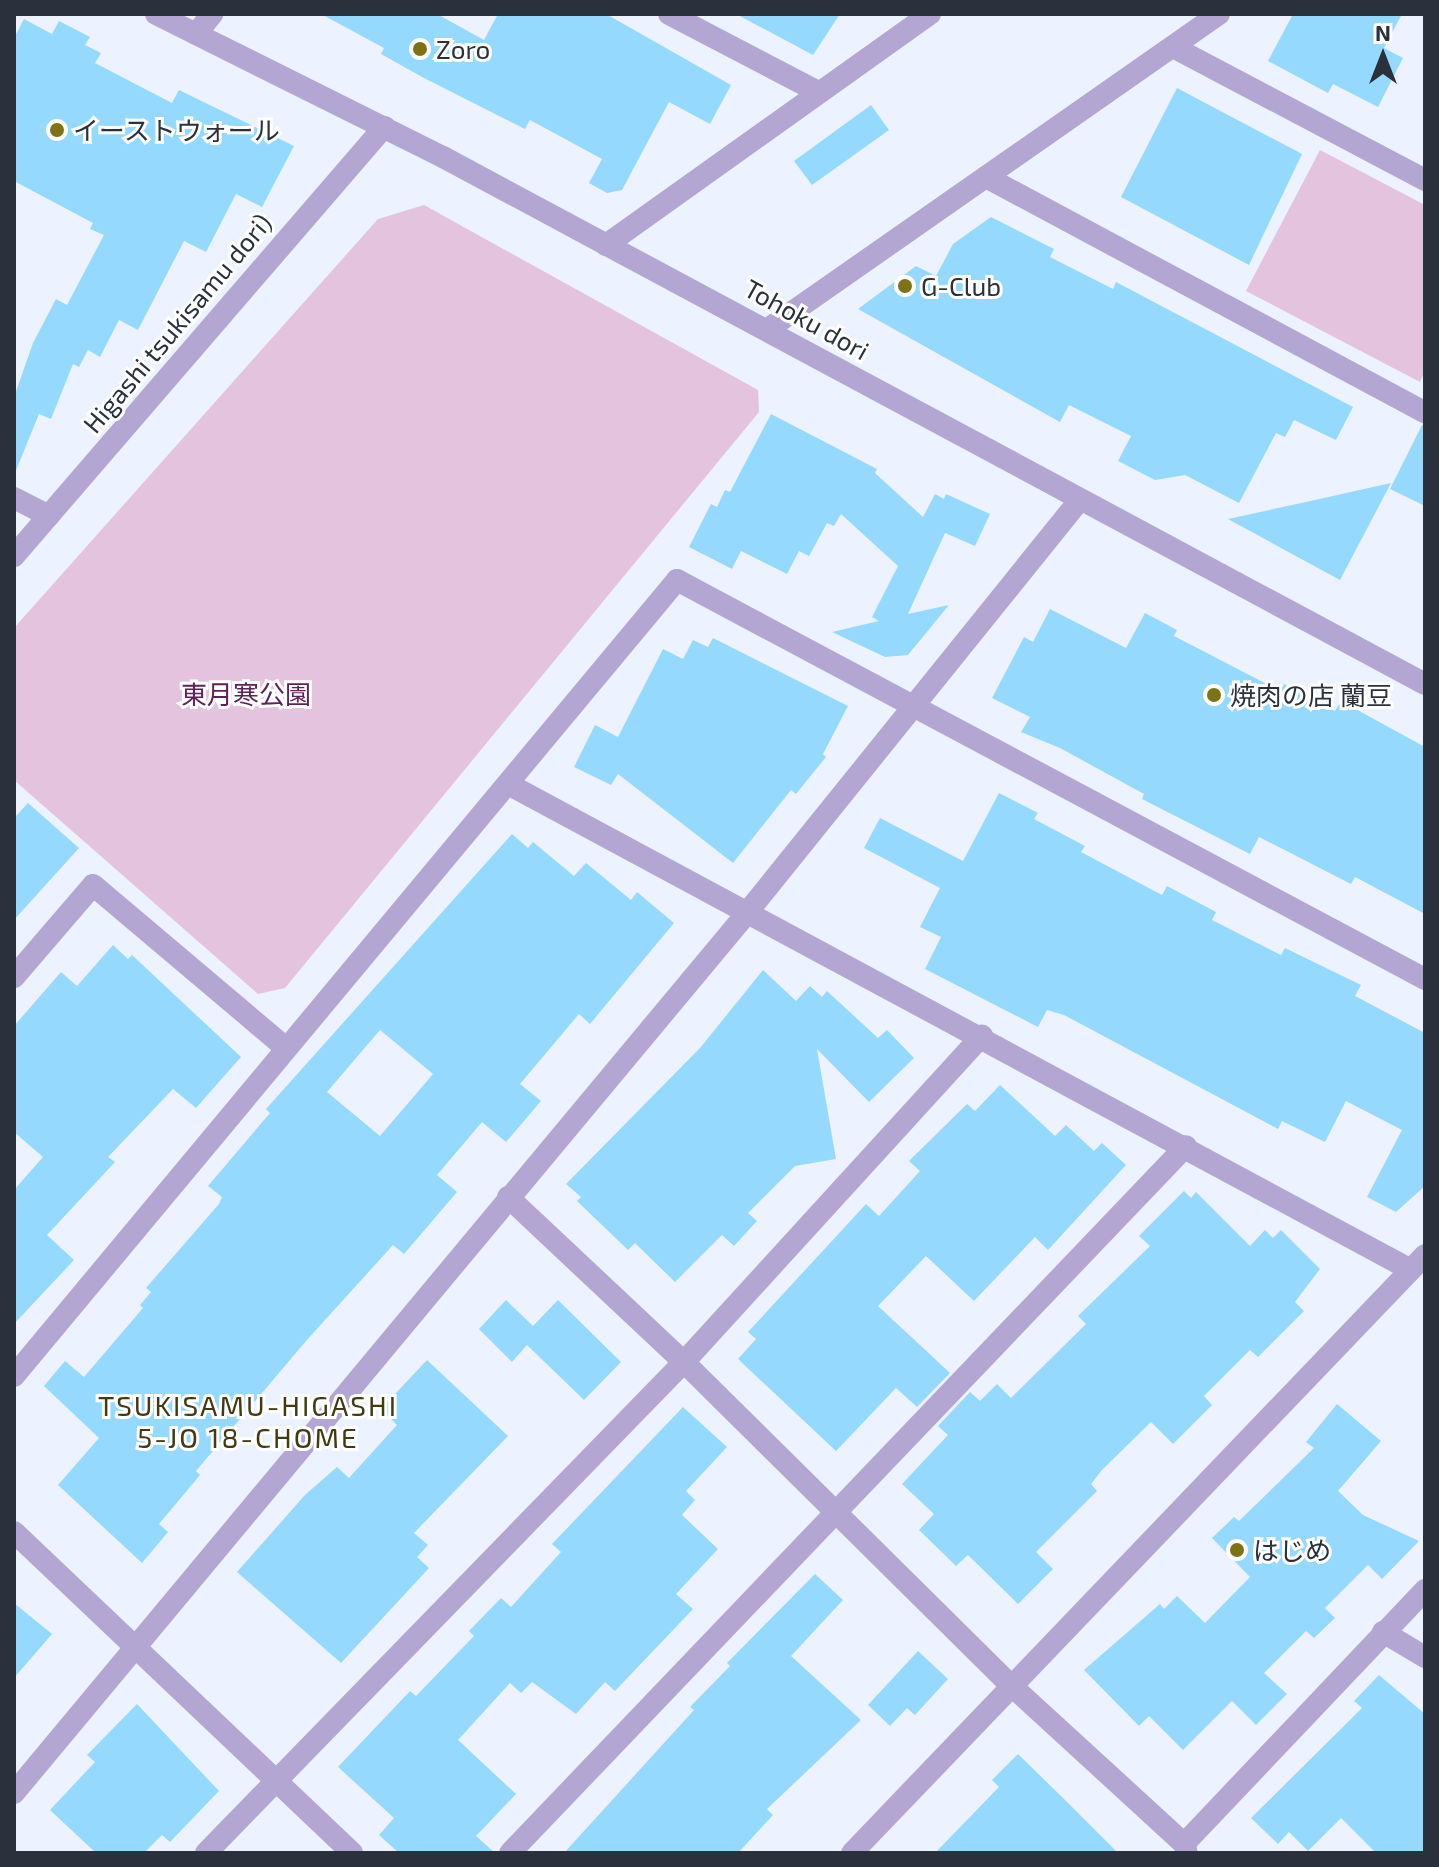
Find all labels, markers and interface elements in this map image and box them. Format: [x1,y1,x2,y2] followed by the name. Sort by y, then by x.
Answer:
[1343,16,1423,96] north arrow
[1375,19,1391,45] text: N
[436,33,490,65] place label: Zoro
[411,40,429,58] marker: Zoro
[73,114,281,146] place label: イーストウォール
[48,121,66,139] marker: イーストウォール
[76,207,278,439] street label: Higashi tsukisamu dori)
[921,270,1001,302] place label: G-Club
[739,272,875,366] street label: Tohoku dori
[896,277,914,295] marker: G-Club
[181,678,311,710] park label: 東月寒公園
[1230,679,1392,711] place label: 焼肉の店 蘭豆
[1205,686,1223,704] marker: 焼肉の店 蘭豆
[98,1388,398,1454] district label: TSUKISAMU-HIGASHI 5-JO 18-CHOME
[1253,1534,1331,1566] place label: はじめ
[1228,1541,1246,1559] marker: はじめ

